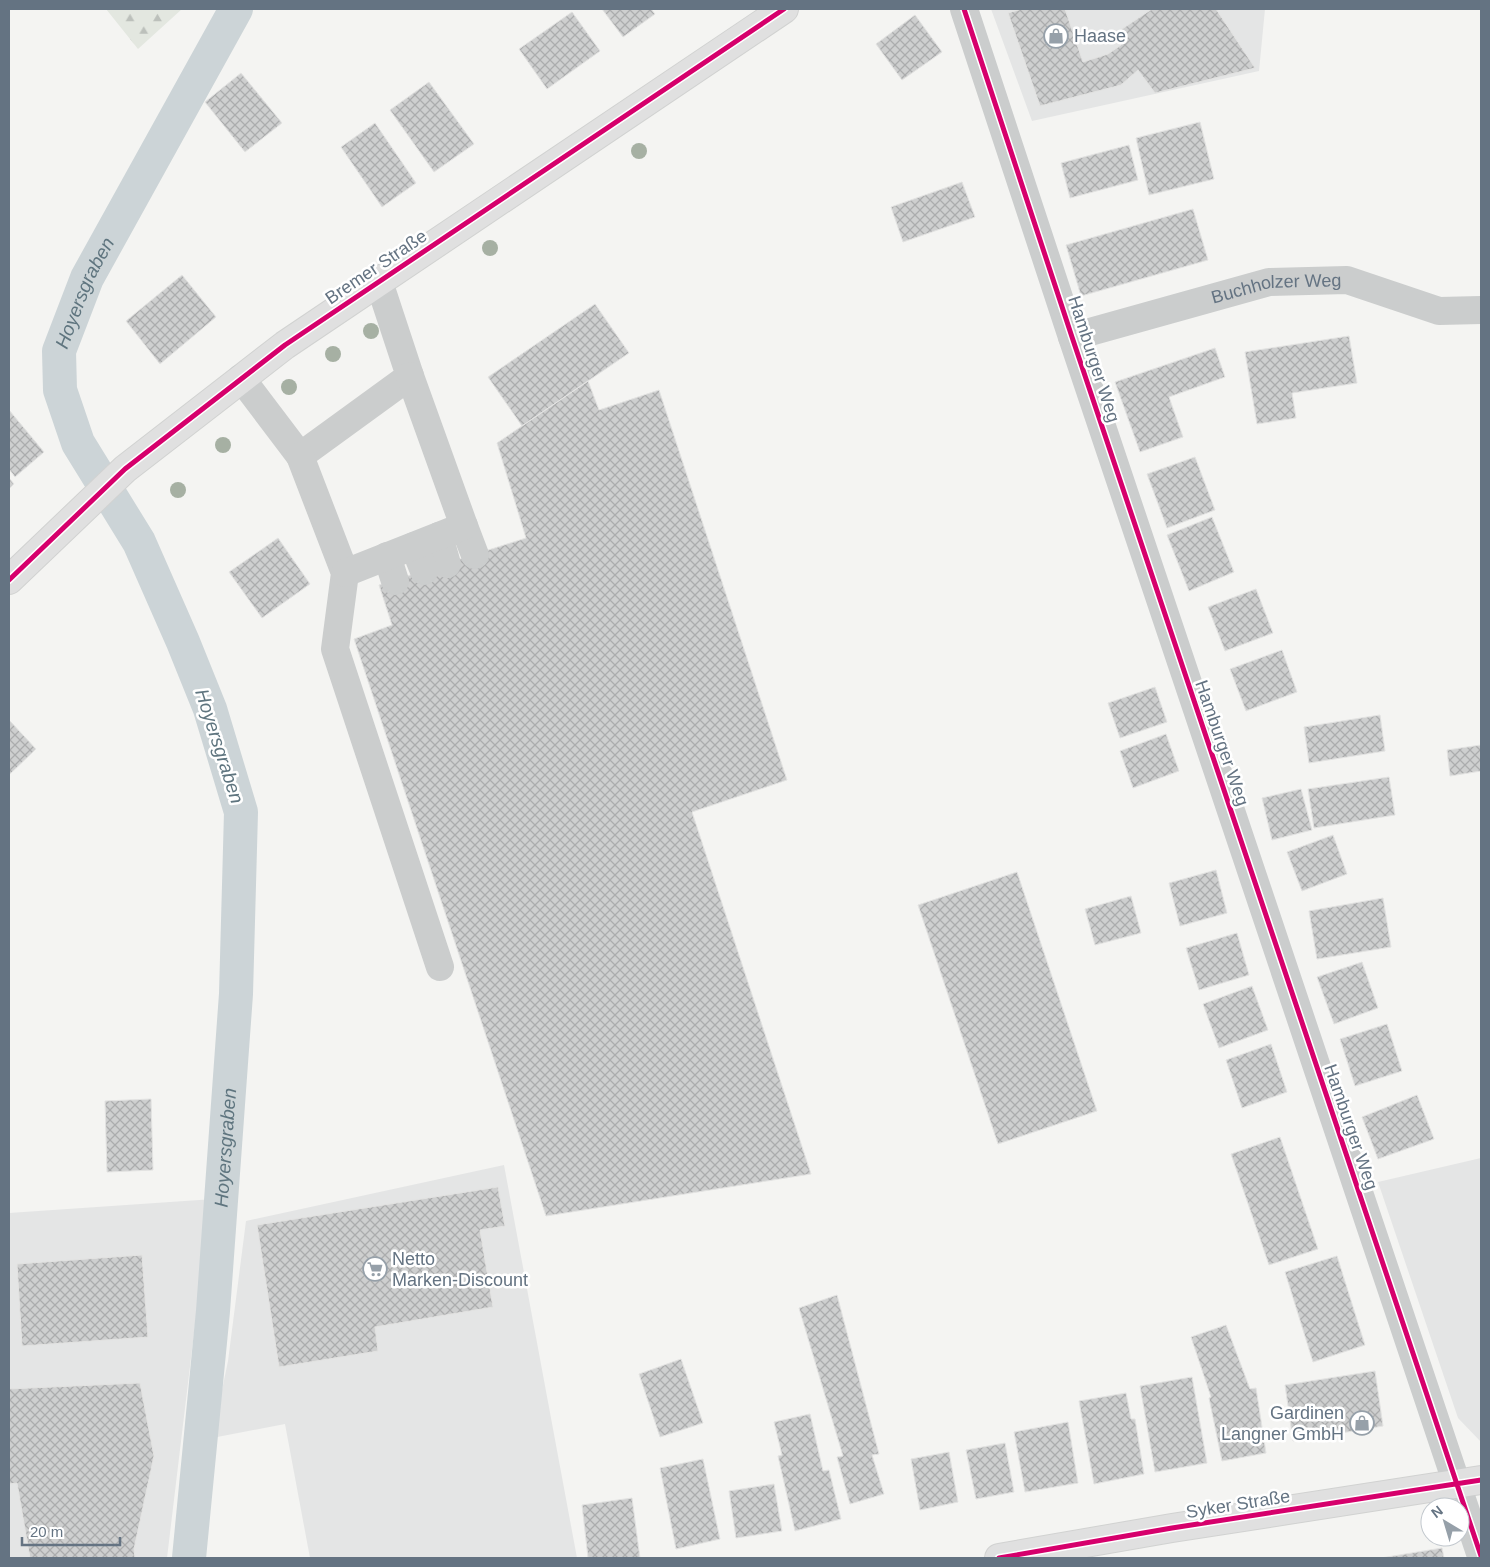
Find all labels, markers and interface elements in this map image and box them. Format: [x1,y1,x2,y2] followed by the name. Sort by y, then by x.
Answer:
[1043,23,1069,49] shop icon: Haase
[1074,26,1126,46] place label: Haase
[321,226,431,308] street label: Bremer Straße
[51,234,118,351] water label: Hoyersgraben
[1209,270,1342,308] street label: Buchholzer Weg
[1064,293,1124,425] street label: Hamburger Weg
[1191,677,1253,809] street label: Hamburger Weg
[191,686,248,806] water label: Hoyersgraben
[1320,1061,1382,1193] street label: Hamburger Weg
[211,1087,240,1208] water label: Hoyersgraben
[392,1249,528,1290] place label: Netto Marken-Discount
[362,1256,388,1282] supermarket icon: Netto Marken-Discount
[1221,1403,1344,1444] place label: Gardinen Langner GmbH
[1349,1410,1375,1436] shop icon: Gardinen Langner GmbH
[1185,1486,1291,1522] street label: Syker Straße
[1420,1497,1470,1547] north arrow
[1428,1502,1446,1521] text: N
[22,1514,120,1546] scale bar
[30,1523,63,1540] text: 20 m

